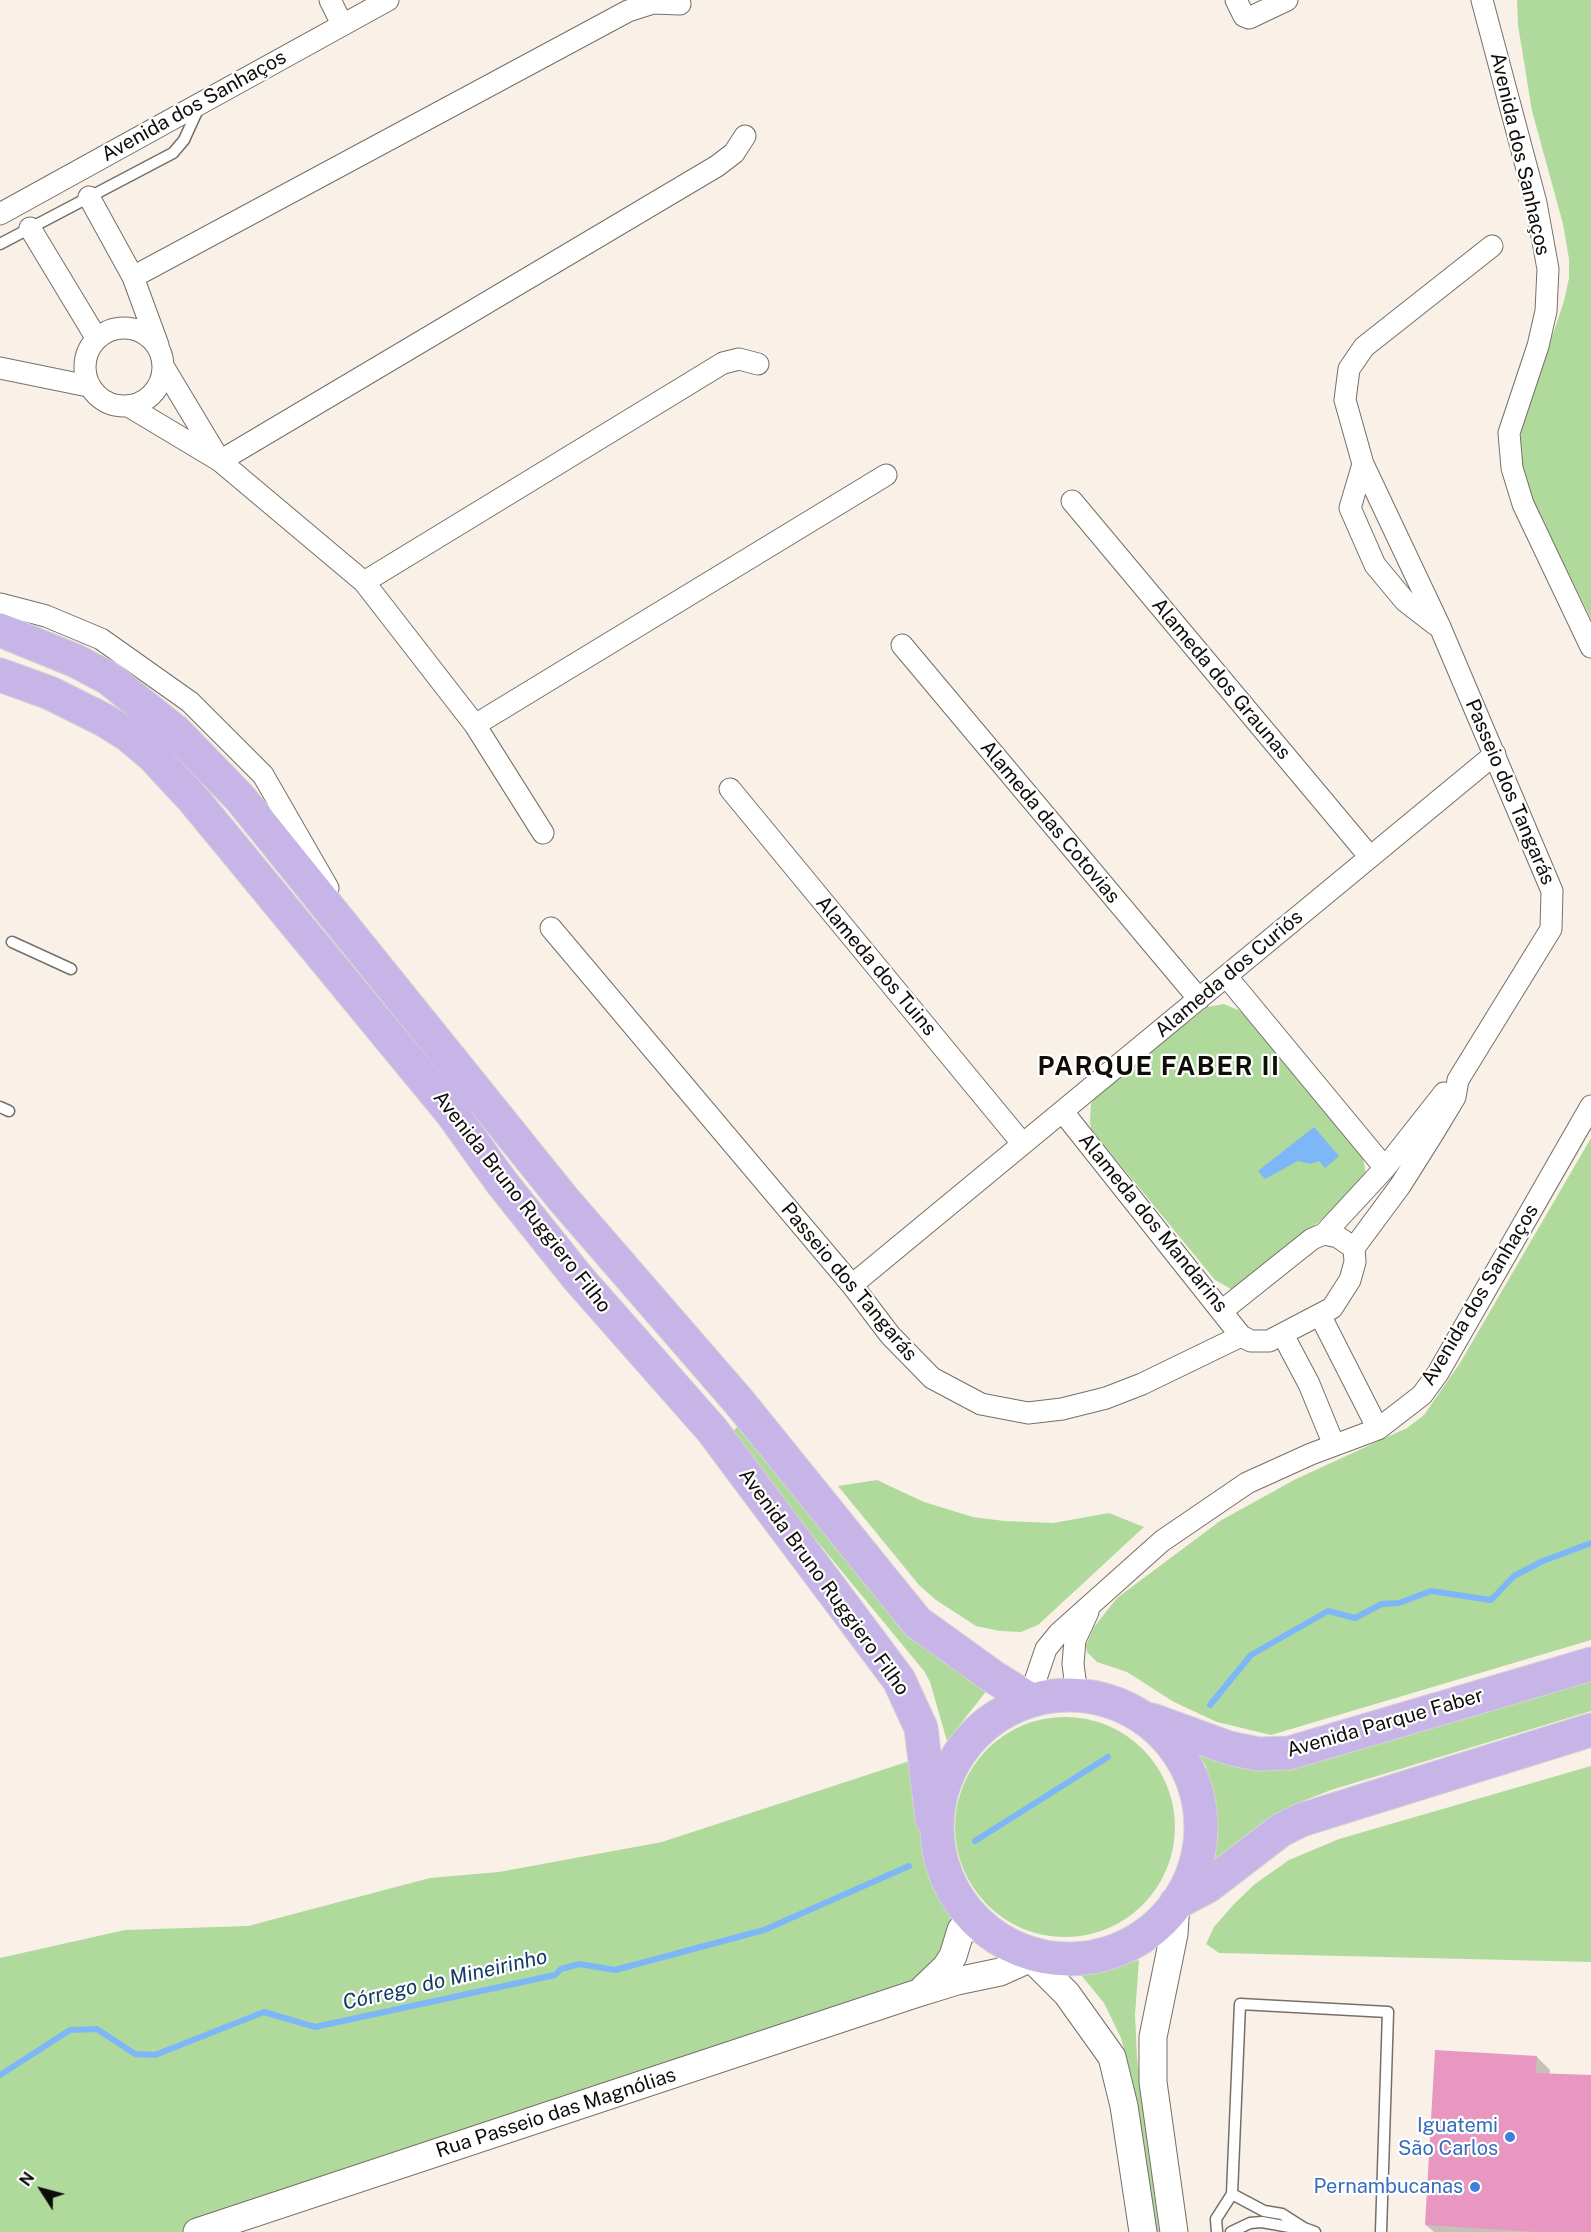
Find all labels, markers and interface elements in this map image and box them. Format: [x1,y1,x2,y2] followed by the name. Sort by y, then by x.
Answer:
[97,45,291,167] street label: Avenida dos Sanhaços
[1485,50,1555,258] street label: Avenida dos Sanhaços
[1146,593,1296,765] street label: Alameda dos Graunas
[1460,696,1560,888] street label: Passeio dos Tangarás
[975,736,1125,908] street label: Alameda das Cotovias
[811,891,941,1041] street label: Alameda dos Tuins
[1150,905,1308,1043] street label: Alameda dos Curiós
[1037,1051,1281,1083] district label: PARQUE FABER II
[428,1086,616,1318] street label: Avenida Bruno Ruggiero Filho
[1073,1129,1233,1317] street label: Alameda dos Mandarins
[776,1198,922,1366] street label: Passeio dos Tangarás
[1416,1200,1544,1390] street label: Avenida dos Sanhaços
[734,1464,914,1700] street label: Avenida Bruno Ruggiero Filho
[1284,1683,1486,1763] street label: Avenida Parque Faber
[340,1944,550,2016] water label: Córrego do Mineirinho
[433,2063,679,2163] street label: Rua Passeio das Magnólias
[1398,2114,1498,2161] place label: Iguatemi São Carlos
[1503,2130,1517,2144] marker: Iguatemi São Carlos
[12,2160,72,2220] north arrow
[16,2168,38,2190] text: N
[1314,2175,1463,2199] place label: Pernambucanas
[1468,2180,1482,2194] marker: Pernambucanas

